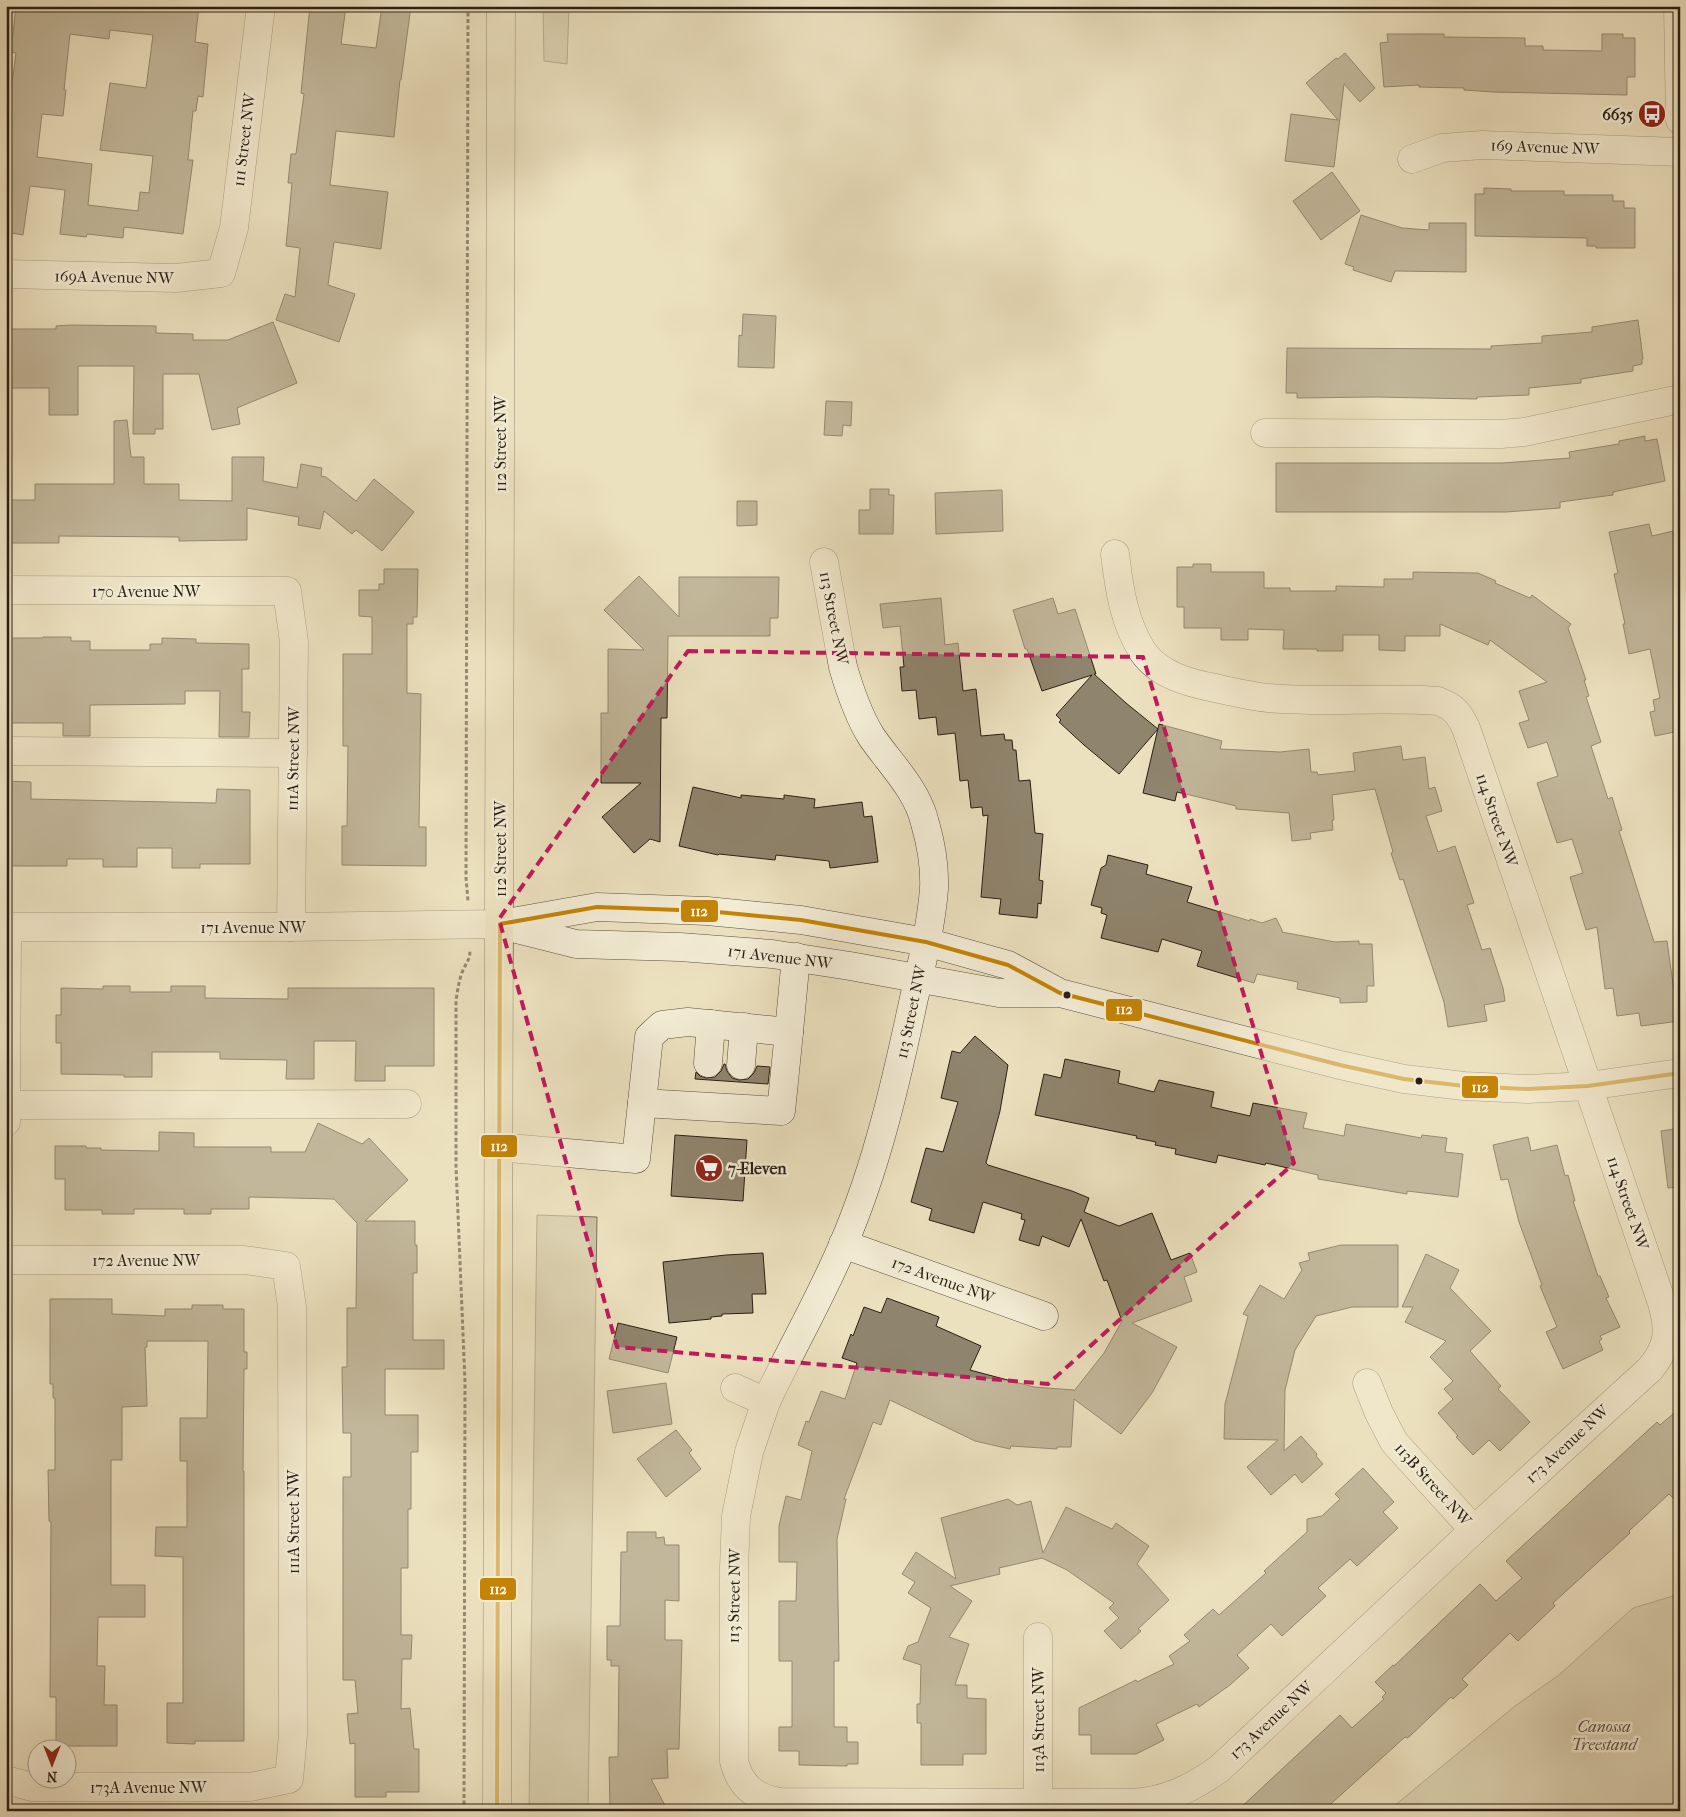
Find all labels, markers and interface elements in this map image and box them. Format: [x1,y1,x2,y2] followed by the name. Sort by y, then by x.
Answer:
[229,91,259,188] street label: 111 Street NW
[1637,99,1667,129] bus stop icon: 6635
[1602,105,1633,125] place label: 6635
[1490,136,1601,158] street label: 169 Avenue NW
[54,266,175,288] street label: 169A Avenue NW
[491,394,510,492] street label: 112 Street NW
[816,570,853,668] street label: 113 Street NW
[92,582,202,601] street label: 170 Avenue NW
[283,705,303,811] street label: 111A Street NW
[1472,771,1522,871] street label: 114 Street NW
[491,799,510,897] street label: 112 Street NW
[680,899,719,923] line badge: 112
[690,903,708,920] text: 112
[200,918,307,937] street label: 171 Avenue NW
[726,941,835,973] street label: 171 Avenue NW
[892,962,930,1060] street label: 113 Street NW
[1062,990,1072,1000] unlabelled marker
[1105,998,1143,1022] line badge: 112
[1115,1001,1133,1018] text: 112
[1461,1075,1499,1099] line badge: 112
[1414,1076,1424,1086] unlabelled marker
[1471,1079,1489,1096] text: 112
[480,1134,518,1158] line badge: 112
[490,1138,508,1155] text: 112
[694,1153,724,1183] supermarket icon: 7-Eleven
[1603,1154,1653,1254] street label: 114 Street NW
[727,1159,787,1178] place label: 7-Eleven
[92,1251,201,1270] street label: 172 Avenue NW
[889,1253,998,1308] street label: 172 Avenue NW
[1522,1400,1613,1487] street label: 173 Avenue NW
[1391,1439,1476,1530] street label: 113B Street NW
[284,1468,303,1574] street label: 111A Street NW
[724,1547,744,1644] street label: 113 Street NW
[479,1577,517,1601] line badge: 112
[489,1581,507,1598] text: 112
[1029,1666,1048,1773] street label: 113A Street NW
[1226,1676,1317,1763] street label: 173 Avenue NW
[1571,1717,1638,1754] park label: Canossa Treestand
[28,1740,78,1790] north arrow
[46,1768,57,1785] text: N
[90,1778,208,1797] street label: 173A Avenue NW

